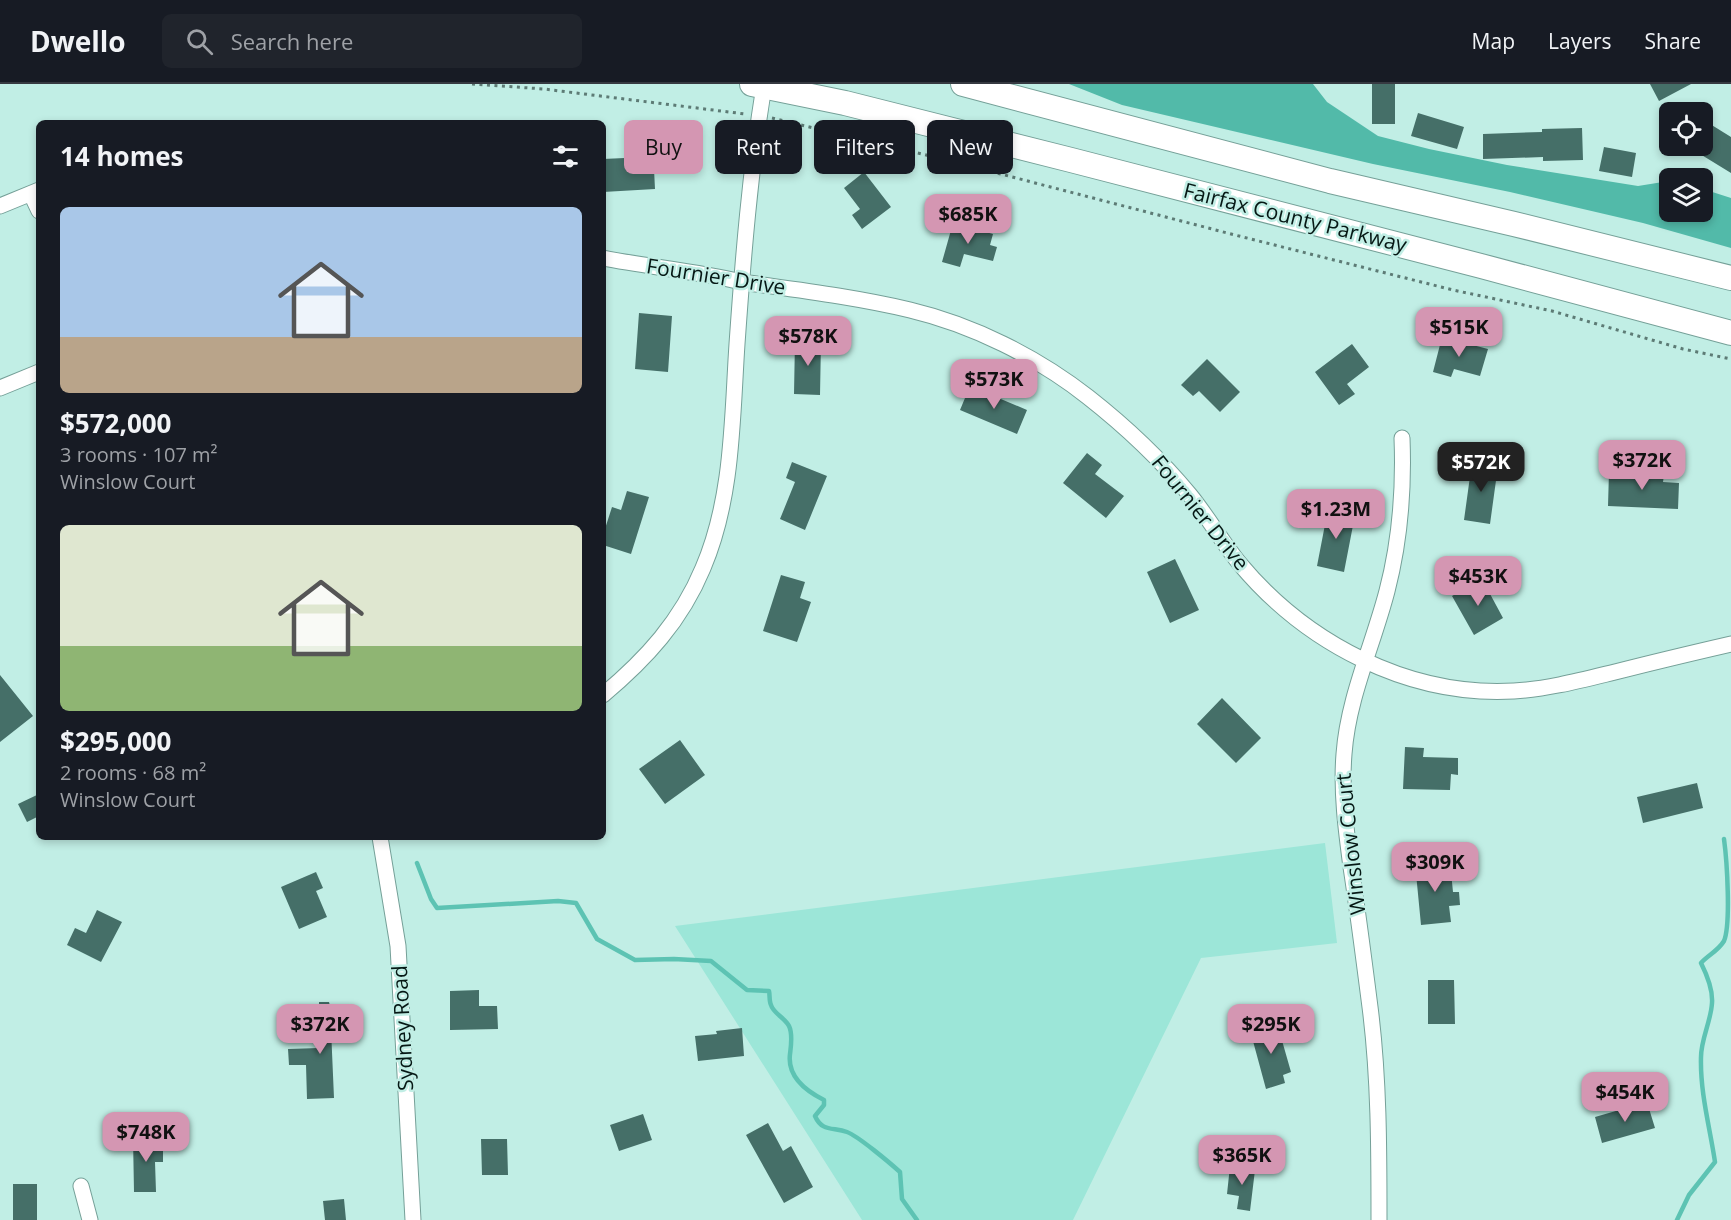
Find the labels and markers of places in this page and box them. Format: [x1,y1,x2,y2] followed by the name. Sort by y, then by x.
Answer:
[926,194,1010,245] pin: $685K
[1417,307,1501,358] pin: $515K
[766,316,850,367] pin: $578K
[952,359,1036,410] pin: $573K
[1600,440,1684,491] pin: $372K
[1439,442,1523,493] pin: $572K
[1287,489,1385,540] pin: $1.23M
[1436,556,1520,607] pin: $453K
[1393,842,1477,893] pin: $309K
[278,1004,362,1055] pin: $372K
[1229,1004,1313,1055] pin: $295K
[1583,1072,1667,1123] pin: $454K
[104,1112,188,1163] pin: $748K
[1200,1135,1284,1186] pin: $365K

